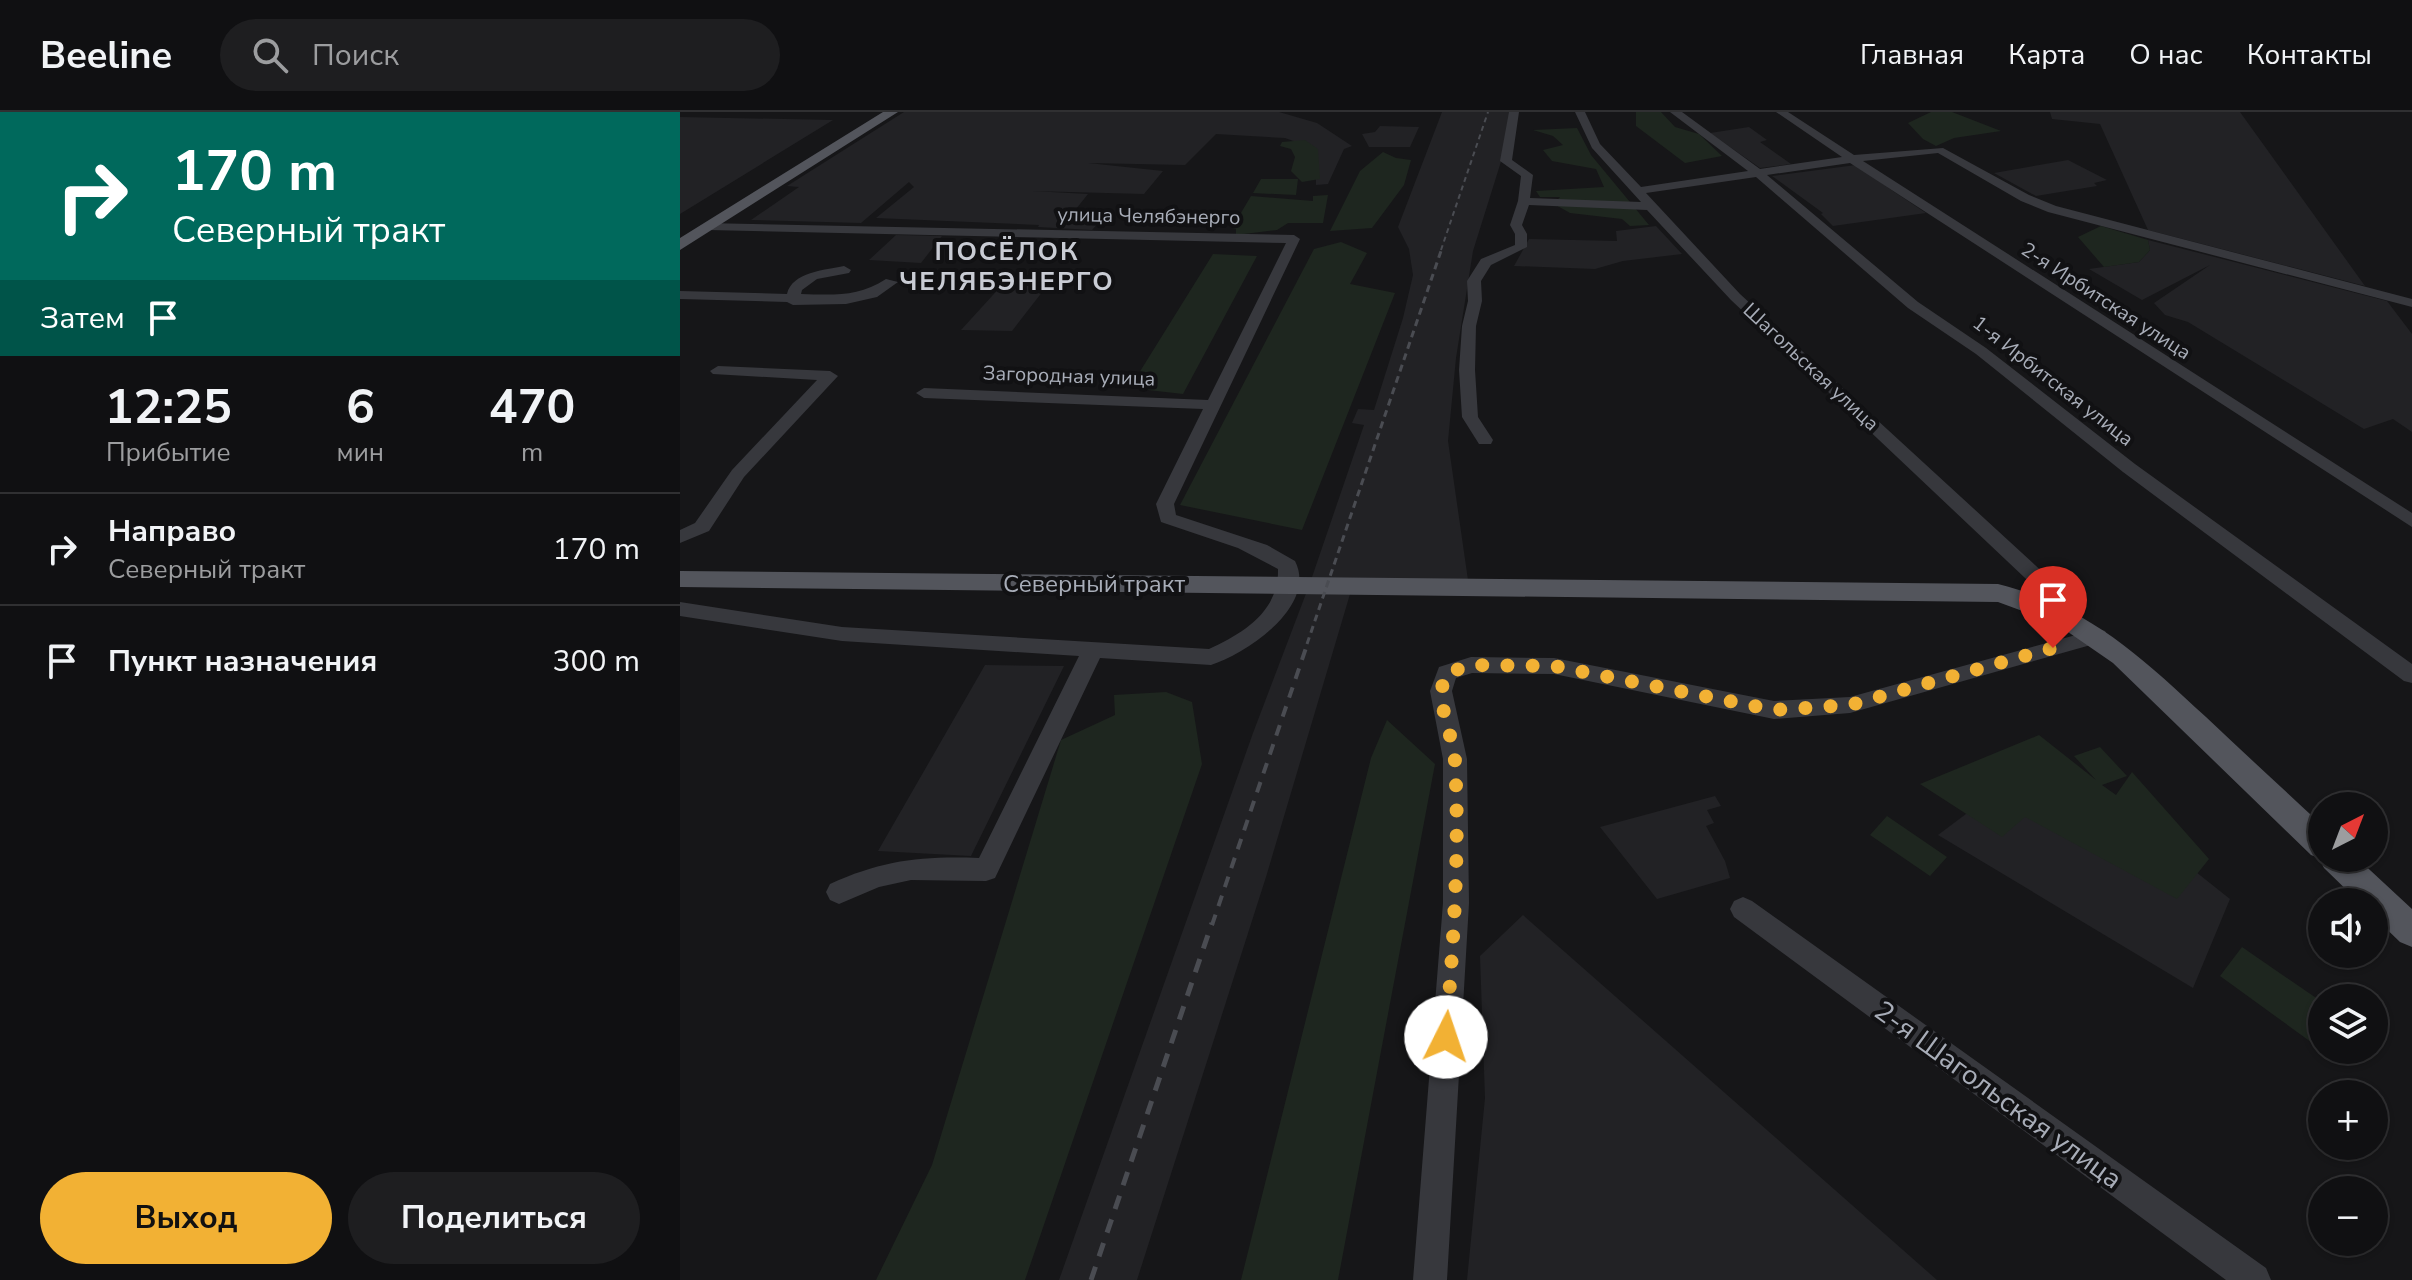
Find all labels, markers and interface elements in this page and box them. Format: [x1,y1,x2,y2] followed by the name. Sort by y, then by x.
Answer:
[220,19,780,91] search box
[40,30,172,81] text: Beeline
[248,33,292,77] icon: search
[312,35,399,76] text: Поиск
[1860,36,1964,74] text: Главная
[2008,36,2085,74] text: Карта
[2129,36,2203,74] text: О нас
[2247,36,2372,74] text: Контакты
[172,133,337,210] text: 170 m
[40,144,144,248] icon: right
[1057,201,1241,231] street label: улица Челябэнерго
[172,206,445,255] text: Северный тракт
[899,234,1115,299] district label: ПОСЁЛОК ЧЕЛЯБЭНЕРГО
[2016,236,2196,366] street label: 2-я Ирбитская улица
[141,296,185,340] icon: arrive
[1737,297,1885,437] street label: Шагольская улица
[40,298,125,339] text: Затем
[1967,310,2139,452] street label: 1-я Ирбитская улица
[982,359,1156,393] street label: Загородная улица
[105,374,232,440] text: 12:25
[346,374,375,440] text: 6
[489,374,575,440] text: 470
[106,435,231,470] text: Прибытие
[337,435,384,470] text: мин
[521,435,543,470] text: m
[108,511,236,552] text: Направо
[40,527,84,571] icon: right
[553,529,640,570] text: 170 m
[108,552,305,587] text: Северный тракт
[2019,566,2087,648] pin
[1003,568,1185,600] street label: Северный тракт
[2031,578,2075,622] icon: arrive
[40,639,84,683] icon: arrive
[108,641,377,682] text: Пункт назначения
[553,641,640,682] text: 300 m
[2308,792,2388,872] north arrow
[2308,792,2388,1256] map controls
[2308,888,2388,968] button: sound
[2308,984,2388,1064] button: layers
[1866,992,2130,1198] street label: 2-я Шагольская улица
[1404,995,1488,1079] position arrow
[2308,1080,2388,1160] button: +
[40,1172,332,1264] button: Выход
[348,1172,640,1264] button: Поделиться
[2308,1176,2388,1256] button: −

